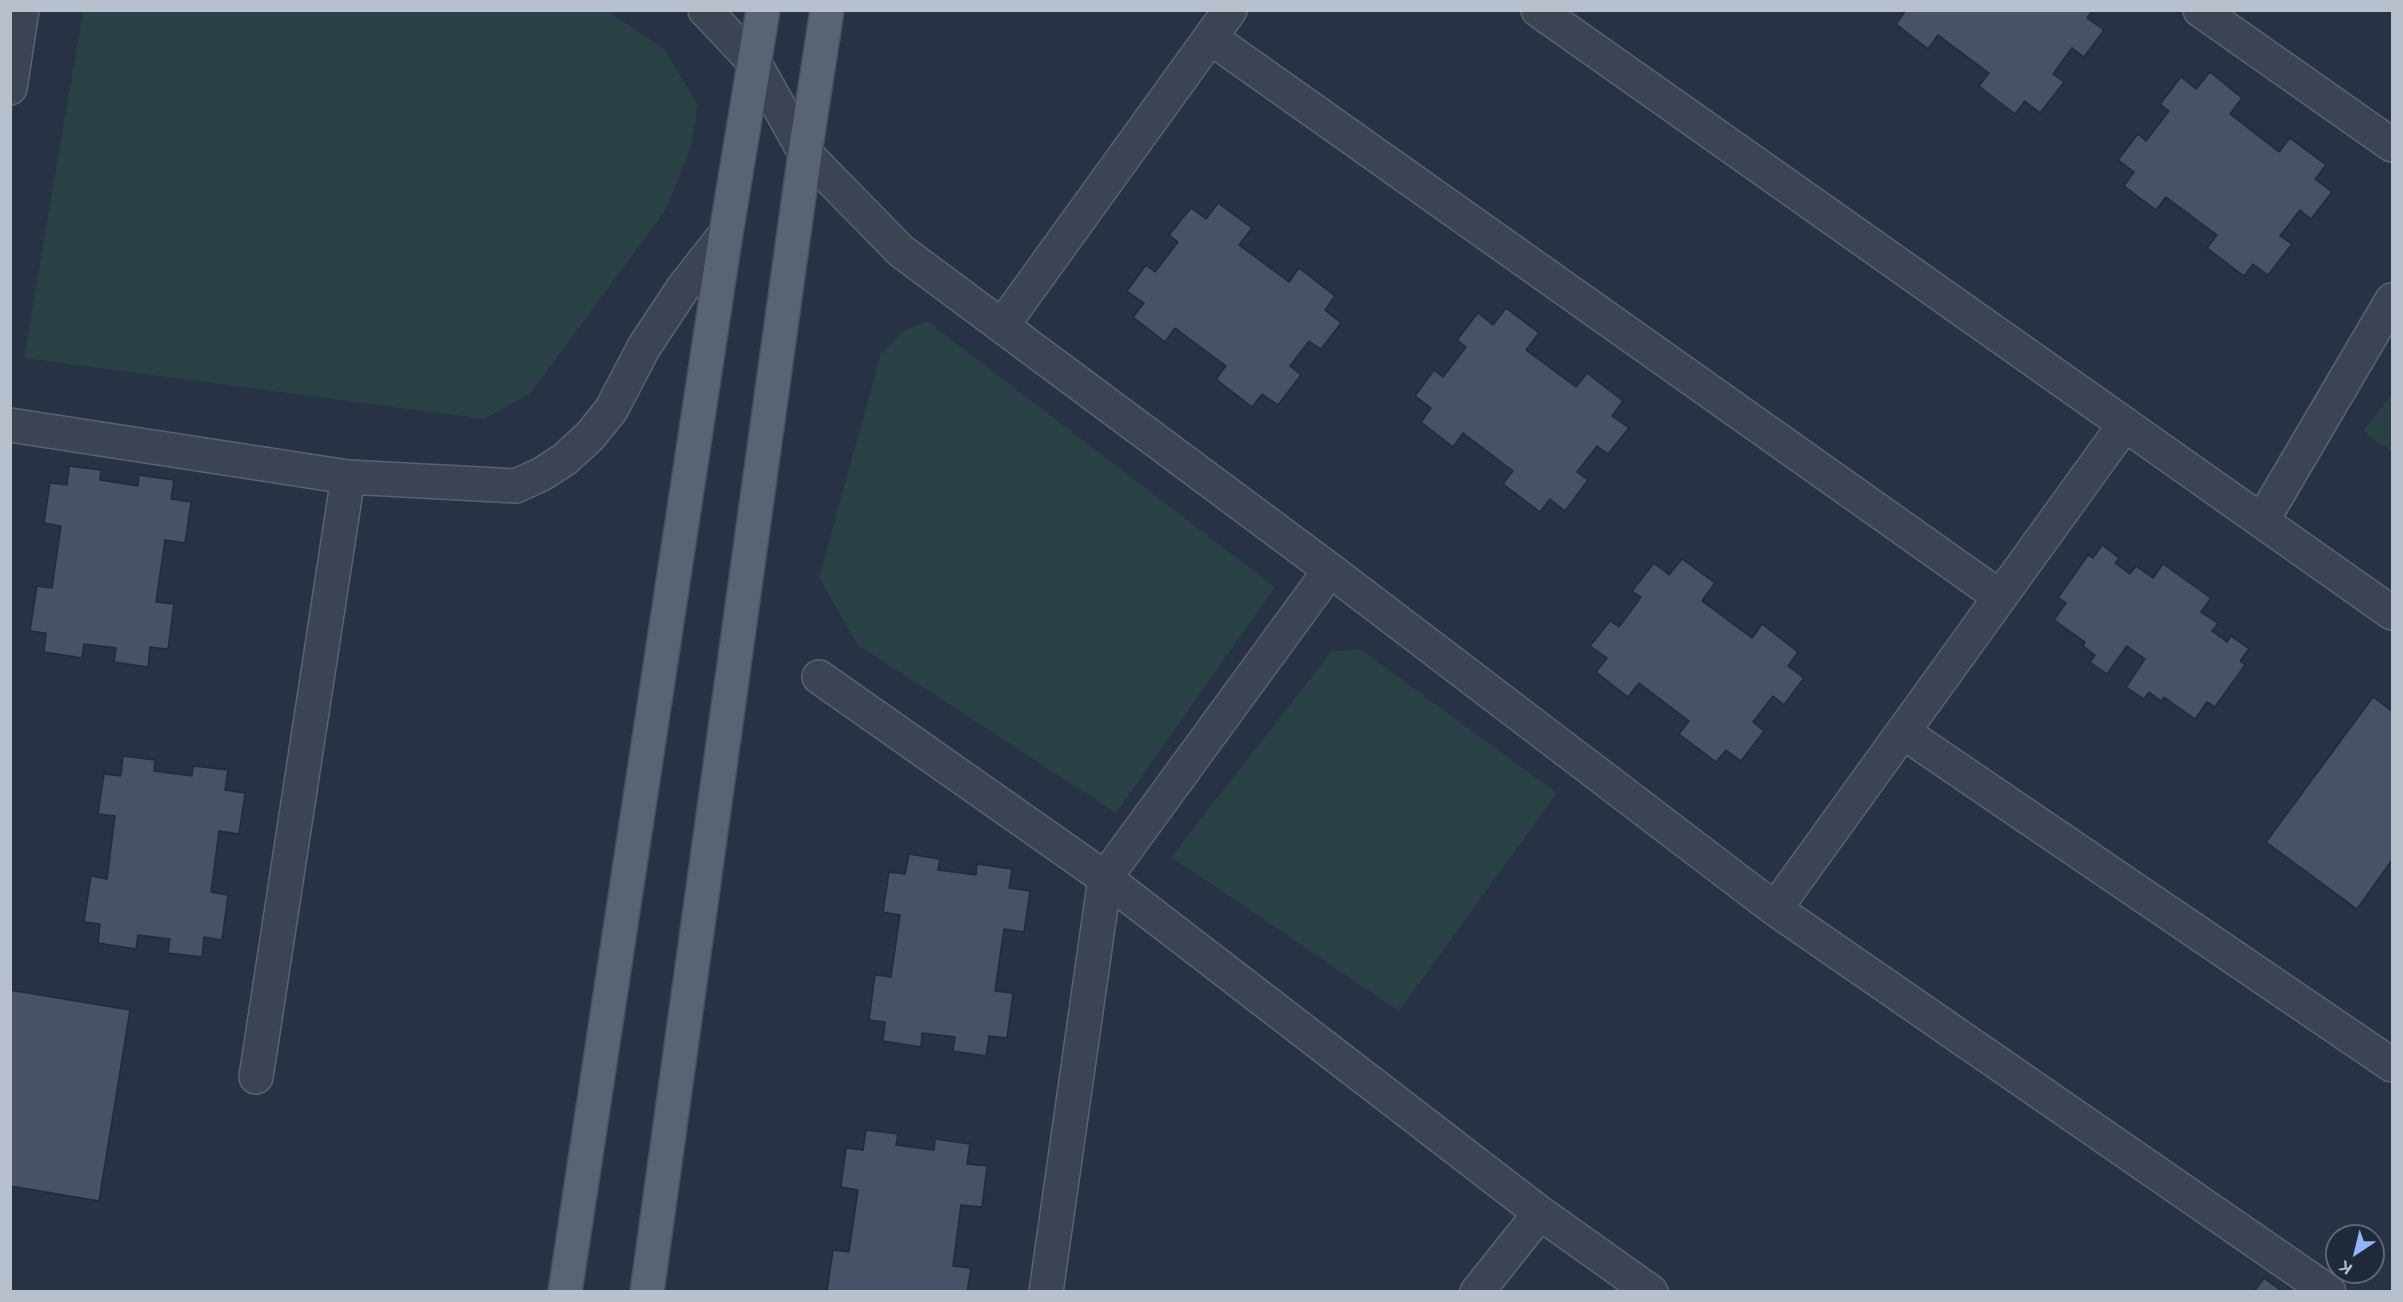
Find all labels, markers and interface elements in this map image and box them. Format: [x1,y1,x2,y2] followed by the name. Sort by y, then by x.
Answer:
[2325,1224,2385,1284] north arrow
[2336,1257,2355,1278] text: K

